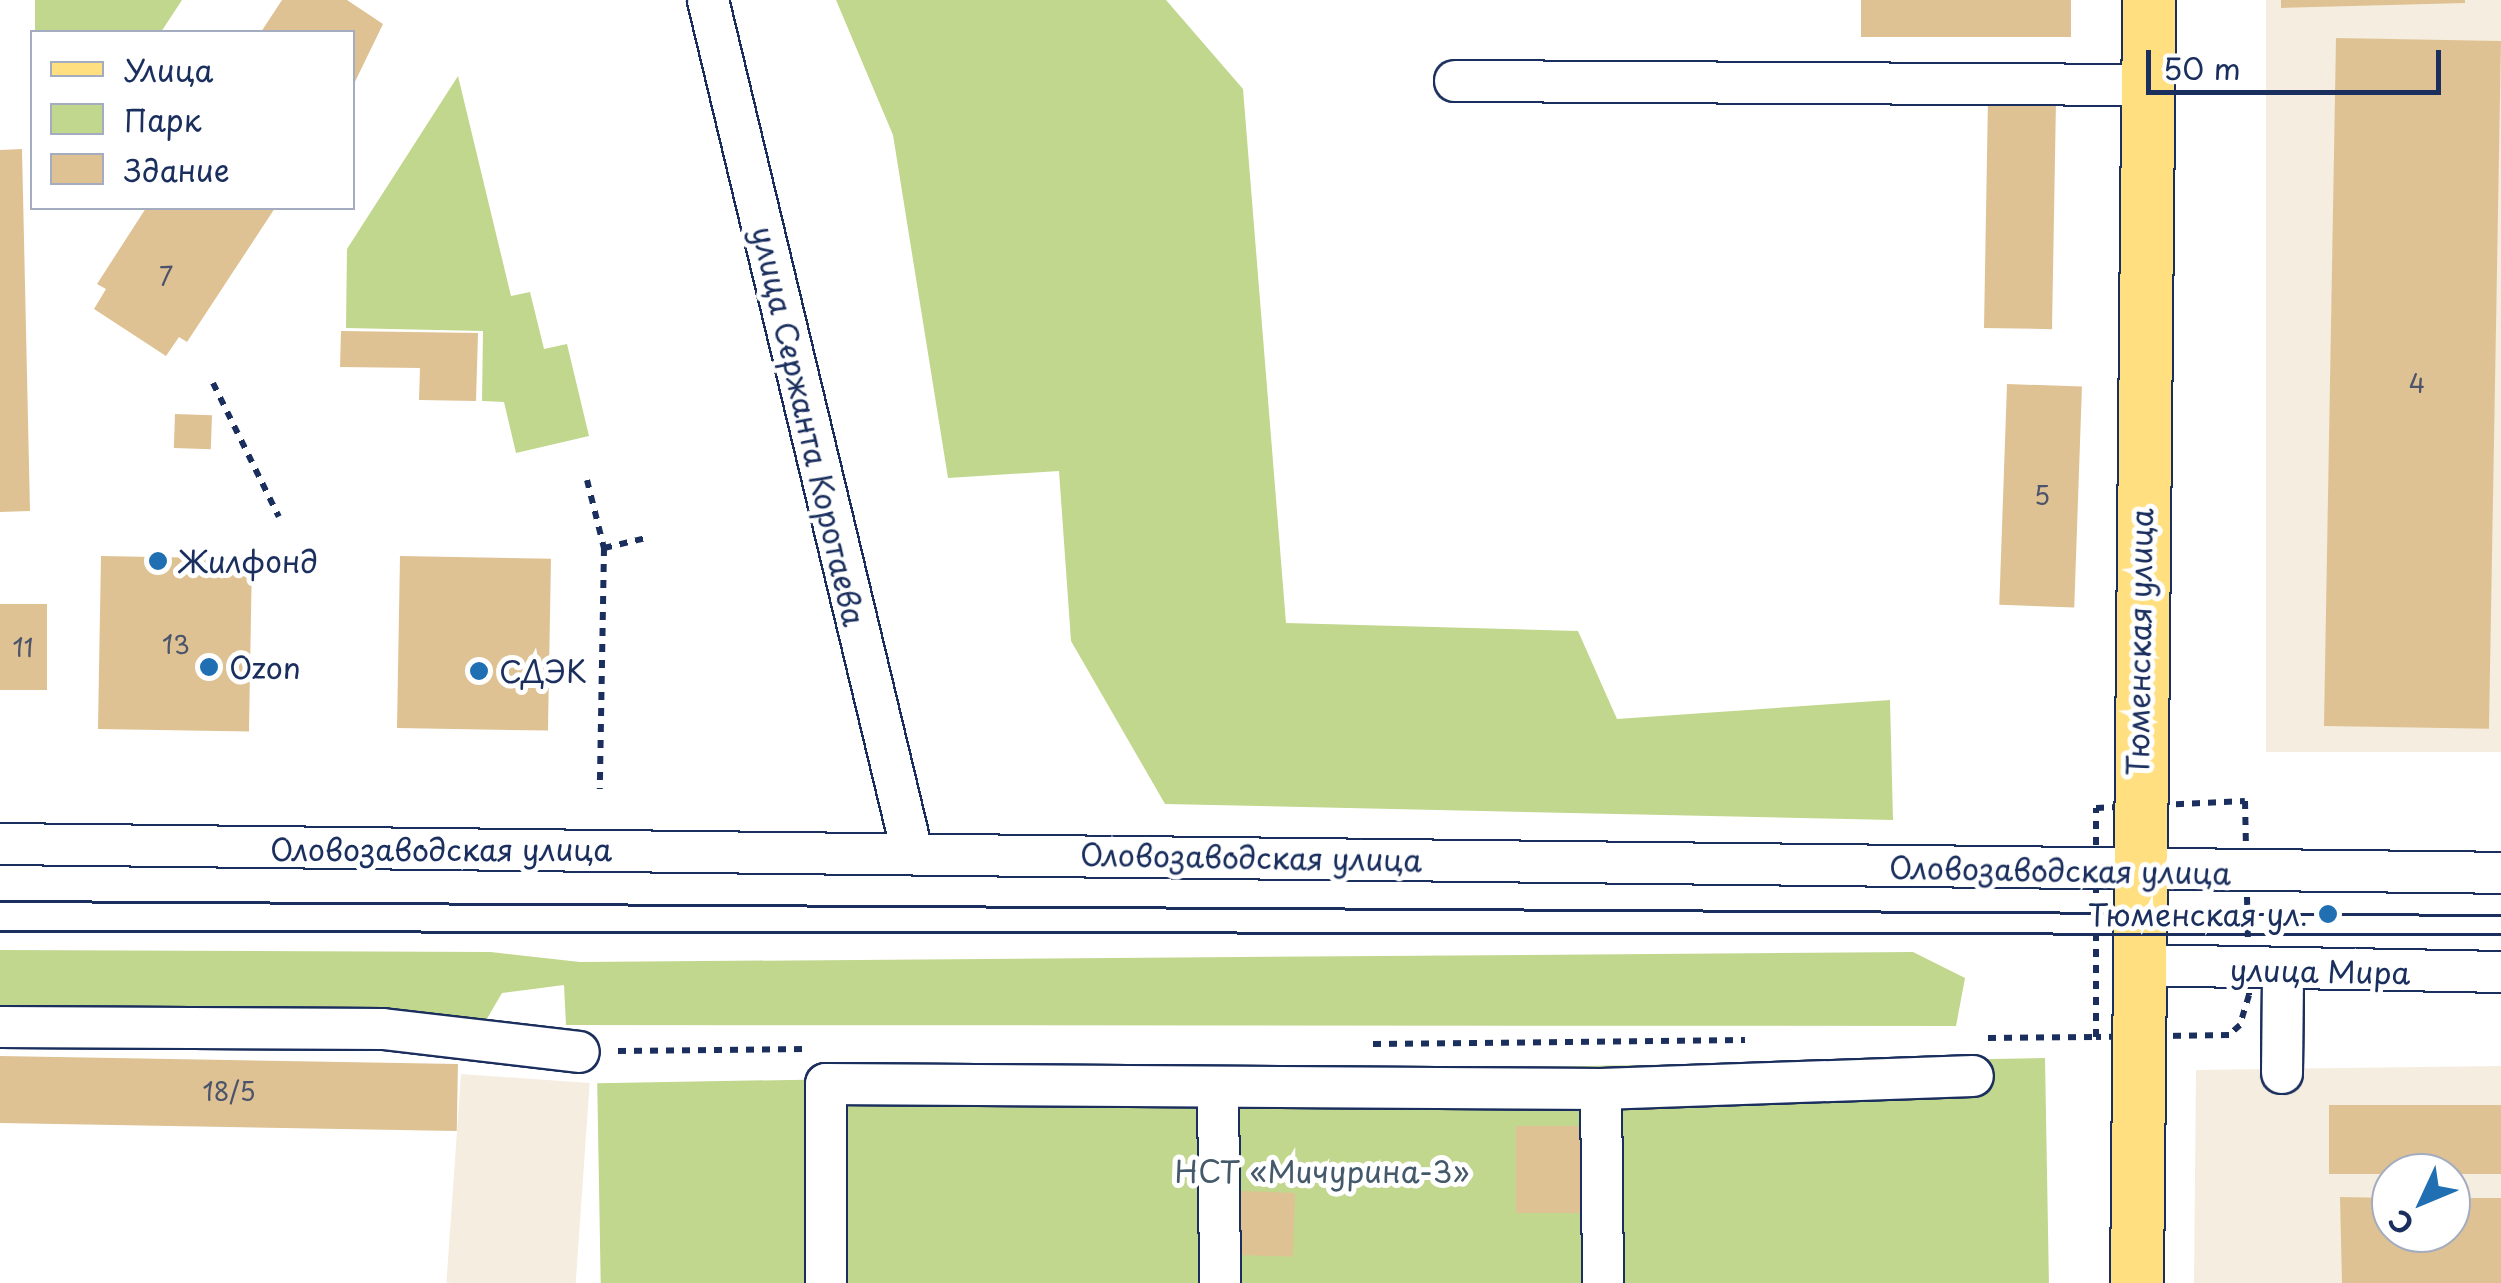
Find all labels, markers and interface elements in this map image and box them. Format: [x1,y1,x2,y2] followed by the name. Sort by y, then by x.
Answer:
[30,30,355,210] legend
[2151,30,2446,92] scale bar
[2163,45,2241,90] text: 50 m
[124,47,213,92] text: Улица
[124,97,201,142] text: Парк
[124,147,230,192] text: Здание
[745,221,873,631] street label: улица Сержанта Коротаева
[159,261,173,291] house number: 7
[2409,368,2425,398] house number: 4
[2034,480,2050,510] house number: 5
[2119,507,2159,777] street label: Тюменская улица
[178,543,318,579] place label: Жилфонд
[147,550,169,572] marker: Жилфонд
[162,629,190,659] house number: 13
[13,632,33,662] house number: 11
[229,649,301,685] place label: Ozon
[499,653,587,689] place label: СДЭК
[198,656,220,678] marker: Ozon
[468,660,490,682] marker: СДЭК
[269,831,613,867] street label: Оловозаводская улица
[1079,836,1423,878] street label: Оловозаводская улица
[1888,849,2232,891] street label: Оловозаводская улица
[2088,896,2308,932] place label: Тюменская ул.
[2317,903,2339,925] marker: Тюменская ул.
[2228,951,2412,991] street label: улица Мира
[202,1076,256,1106] house number: 18/5
[1175,1153,1469,1189] park label: НСТ «Мичурина-3»
[2371,1153,2471,1253] north arrow
[2378,1200,2423,1245] text: С

